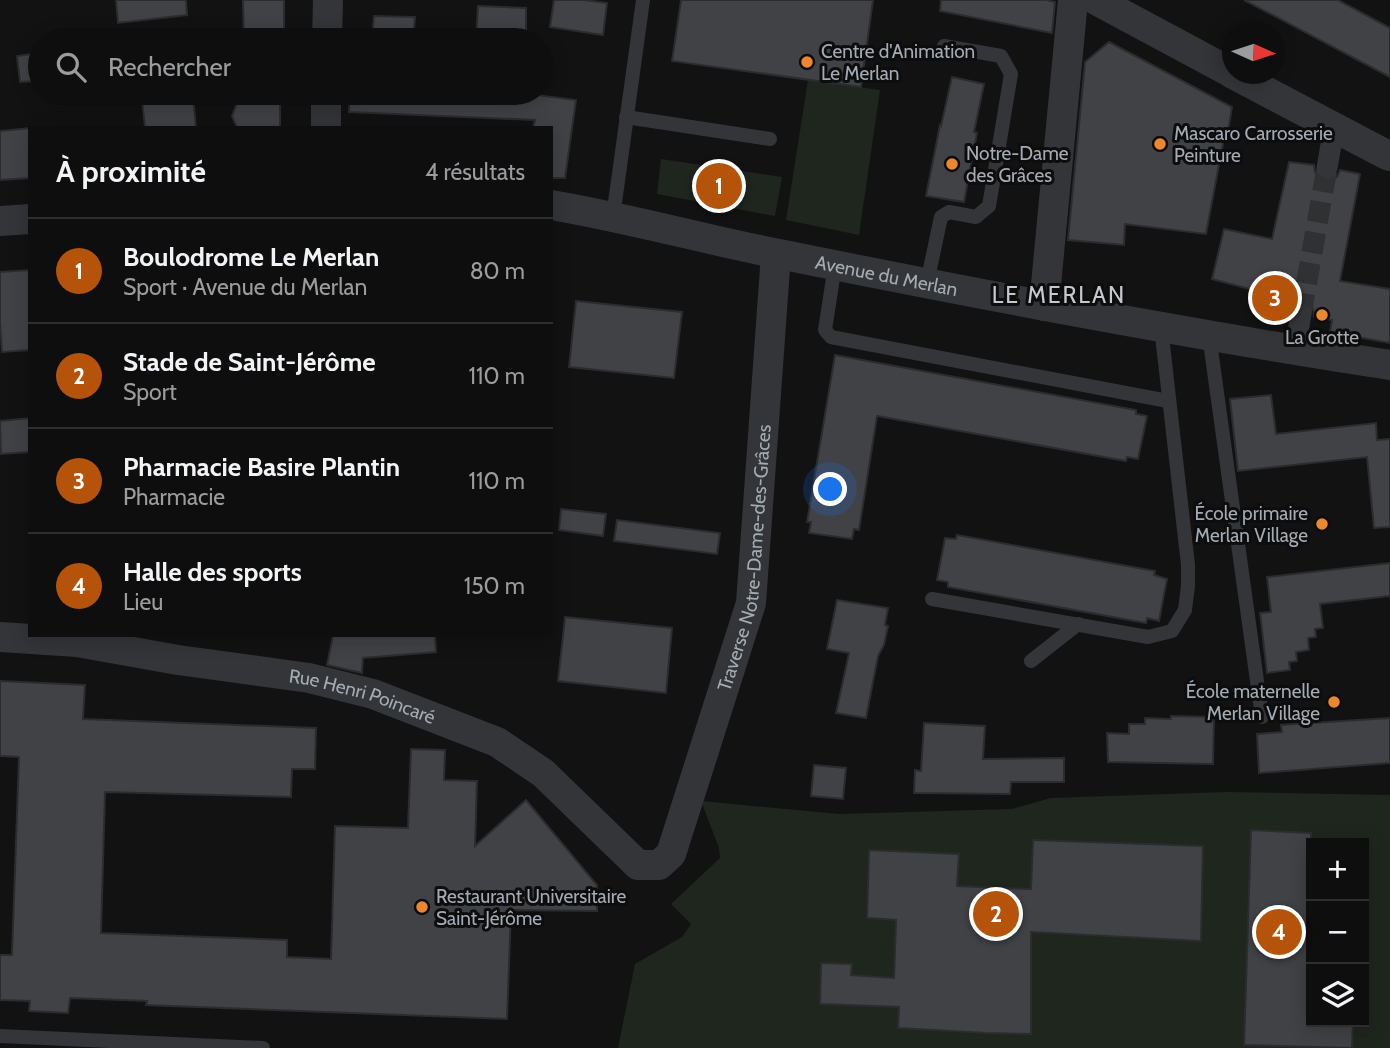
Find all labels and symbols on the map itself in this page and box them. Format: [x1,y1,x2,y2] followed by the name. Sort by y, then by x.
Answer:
[1222,21,1285,84] north arrow
[821,40,975,85] place label: Centre d'Animation Le Merlan
[799,54,815,70] marker: Centre d'Animation Le Merlan
[1174,122,1333,167] place label: Mascaro Carrosserie Peinture
[1152,136,1168,152] marker: Mascaro Carrosserie Peinture
[966,142,1069,187] place label: Notre-Dame des Grâces
[944,156,960,172] marker: Notre-Dame des Grâces
[696,160,742,212] pin: 1
[813,251,960,301] street label: Avenue du Merlan
[1252,272,1298,324] pin: 3
[992,281,1126,309] district label: LE MERLAN
[1314,307,1330,323] marker: La Grotte
[1285,326,1359,349] place label: La Grotte
[713,424,776,694] street label: Traverse Notre-Dame-des-Grâces
[813,472,847,506] your location
[1195,501,1308,547] place label: École primaire Merlan Village
[1314,516,1330,532] marker: École primaire Merlan Village
[288,664,439,729] street label: Rue Henri Poincaré
[1186,679,1320,725] place label: École maternelle Merlan Village
[1326,694,1342,710] marker: École maternelle Merlan Village
[436,885,627,930] place label: Restaurant Universitaire Saint-Jérôme
[973,888,1019,940] pin: 2
[414,899,430,915] marker: Restaurant Universitaire Saint-Jérôme
[1256,906,1302,958] pin: 4

